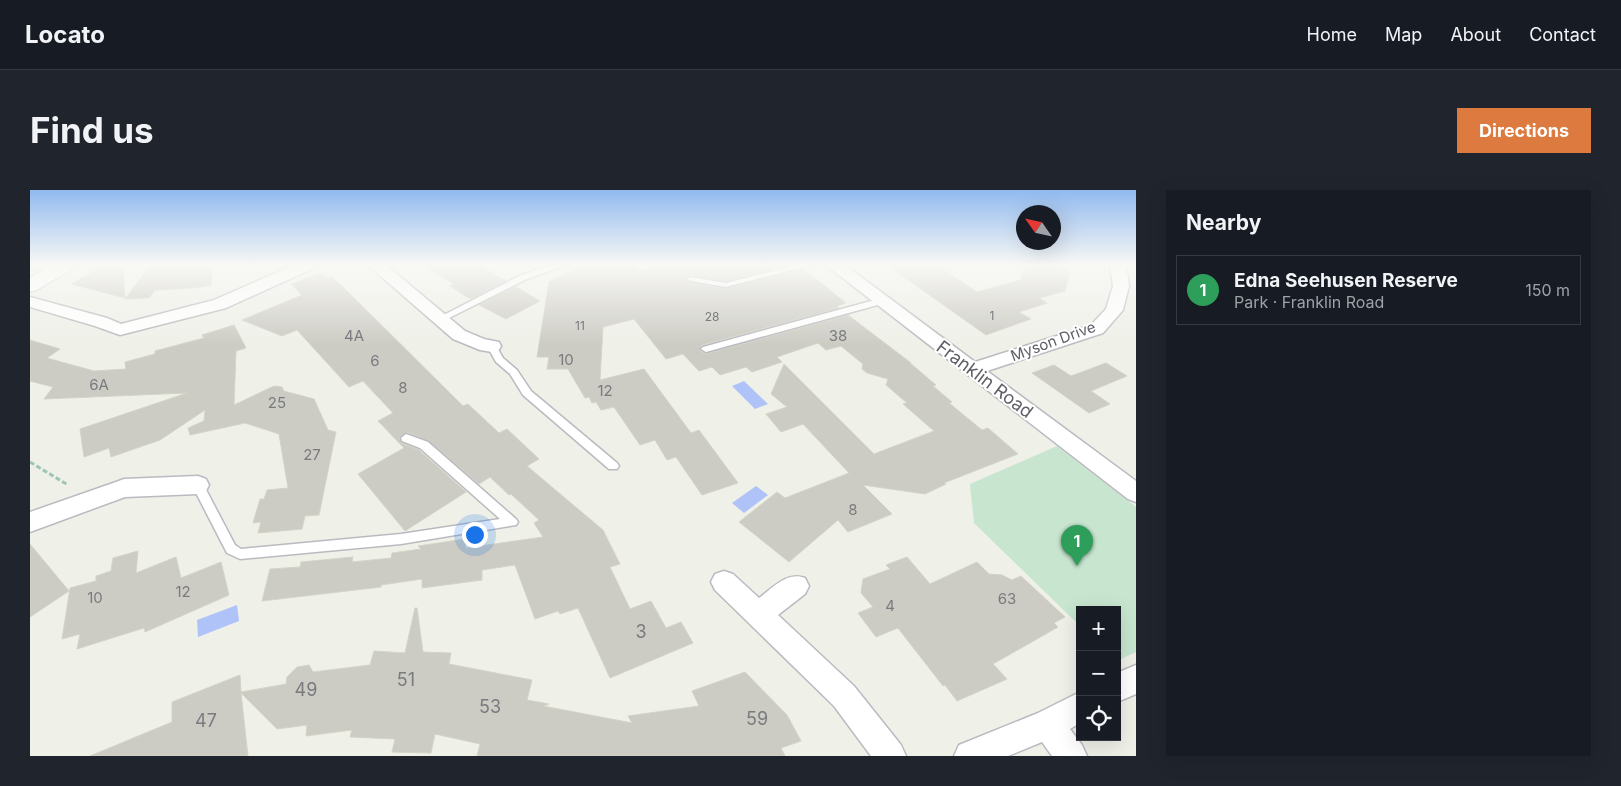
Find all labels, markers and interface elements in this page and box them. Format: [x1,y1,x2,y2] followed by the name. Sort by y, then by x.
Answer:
[25,20,105,49] text: Locato
[1307,24,1357,45] text: Home
[1385,24,1422,45] text: Map
[1450,24,1501,45] text: About
[1529,24,1596,45] text: Contact
[1457,108,1591,153] button: Directions
[30,109,154,151] text: Find us
[1016,205,1061,250] north arrow
[1186,210,1261,235] text: Nearby
[1234,269,1458,292] text: Edna Seehusen Reserve
[1200,280,1206,300] text: 1
[1525,280,1570,300] text: 150 m
[1234,292,1384,312] text: Park · Franklin Road
[990,308,994,323] house number: 1
[705,309,719,324] house number: 28
[1008,317,1098,365] street label: Myson Drive
[575,318,585,333] house number: 11
[344,326,364,345] house number: 4A
[829,326,847,345] house number: 38
[933,336,1037,422] street label: Franklin Road
[558,350,574,369] house number: 10
[370,351,380,370] house number: 6
[89,375,109,394] house number: 6A
[398,378,408,397] house number: 8
[597,381,613,400] house number: 12
[268,393,286,412] house number: 25
[303,445,321,464] house number: 27
[848,500,858,519] house number: 8
[462,522,488,548] your location
[1061,525,1093,566] pin: 1
[175,582,191,601] house number: 12
[87,588,103,607] house number: 10
[998,589,1016,608] house number: 63
[885,596,895,615] house number: 4
[1076,606,1121,741] map controls
[1076,606,1121,651] button: +
[635,621,647,642] house number: 3
[1076,651,1121,696] button: −
[397,669,415,690] house number: 51
[295,679,317,700] house number: 49
[479,696,501,717] house number: 53
[1076,696,1121,741] button: locate
[746,708,768,729] house number: 59
[195,710,217,731] house number: 47

